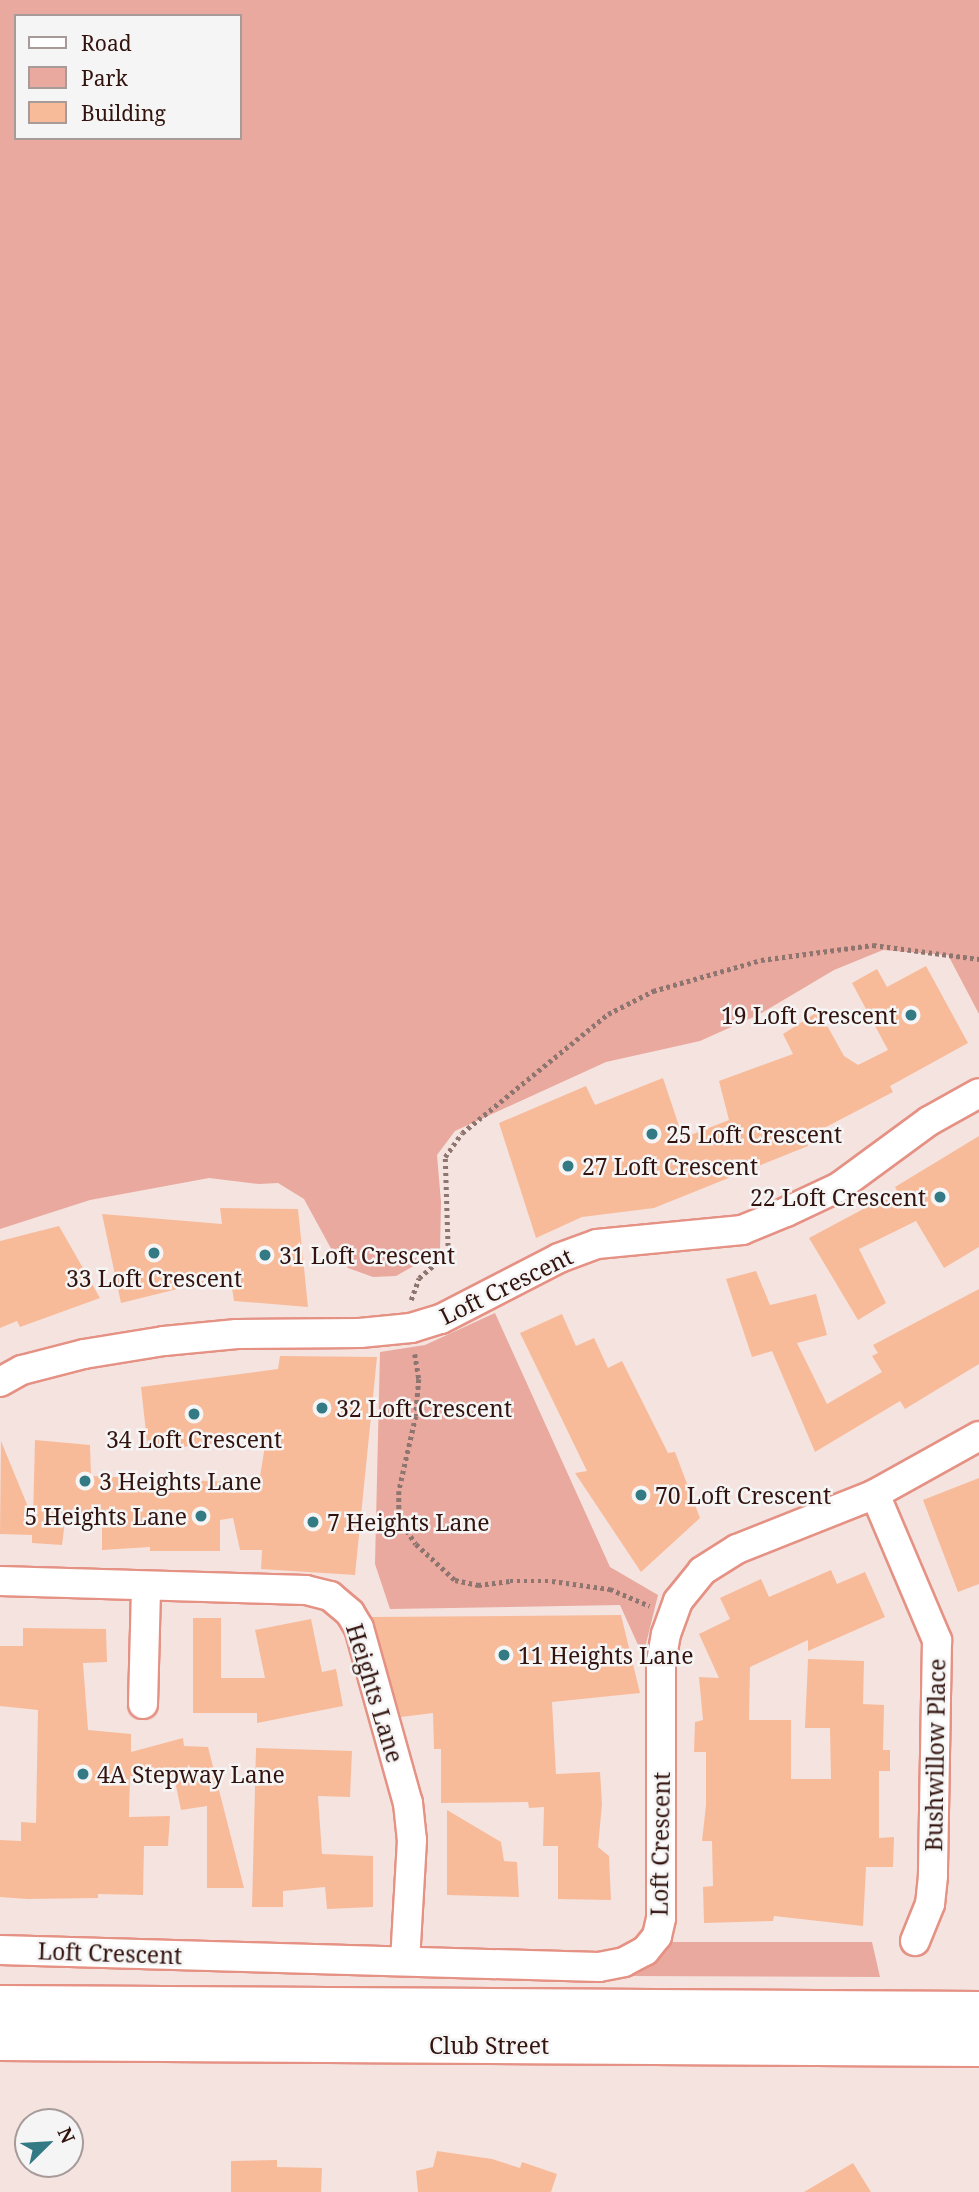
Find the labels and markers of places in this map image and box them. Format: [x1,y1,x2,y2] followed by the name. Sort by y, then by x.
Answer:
[721,1001,897,1029] place label: 19 Loft Crescent
[903,1007,919,1023] marker: 19 Loft Crescent
[666,1120,842,1148] place label: 25 Loft Crescent
[644,1126,660,1142] marker: 25 Loft Crescent
[582,1152,758,1180] place label: 27 Loft Crescent
[560,1158,576,1174] marker: 27 Loft Crescent
[750,1183,926,1211] place label: 22 Loft Crescent
[932,1189,948,1205] marker: 22 Loft Crescent
[279,1241,455,1269] place label: 31 Loft Crescent
[146,1245,162,1261] marker: 33 Loft Crescent
[257,1247,273,1263] marker: 31 Loft Crescent
[66,1264,242,1292] place label: 33 Loft Crescent
[336,1394,512,1422] place label: 32 Loft Crescent
[314,1400,330,1416] marker: 32 Loft Crescent
[186,1406,202,1422] marker: 34 Loft Crescent
[106,1425,282,1453] place label: 34 Loft Crescent
[99,1467,262,1495] place label: 3 Heights Lane
[77,1473,93,1489] marker: 3 Heights Lane
[655,1481,831,1509] place label: 70 Loft Crescent
[633,1487,649,1503] marker: 70 Loft Crescent
[24,1502,187,1530] place label: 5 Heights Lane
[193,1508,209,1524] marker: 5 Heights Lane
[327,1508,490,1536] place label: 7 Heights Lane
[305,1514,321,1530] marker: 7 Heights Lane
[518,1641,693,1669] place label: 11 Heights Lane
[496,1647,512,1663] marker: 11 Heights Lane
[97,1760,285,1788] place label: 4A Stepway Lane
[75,1766,91,1782] marker: 4A Stepway Lane

